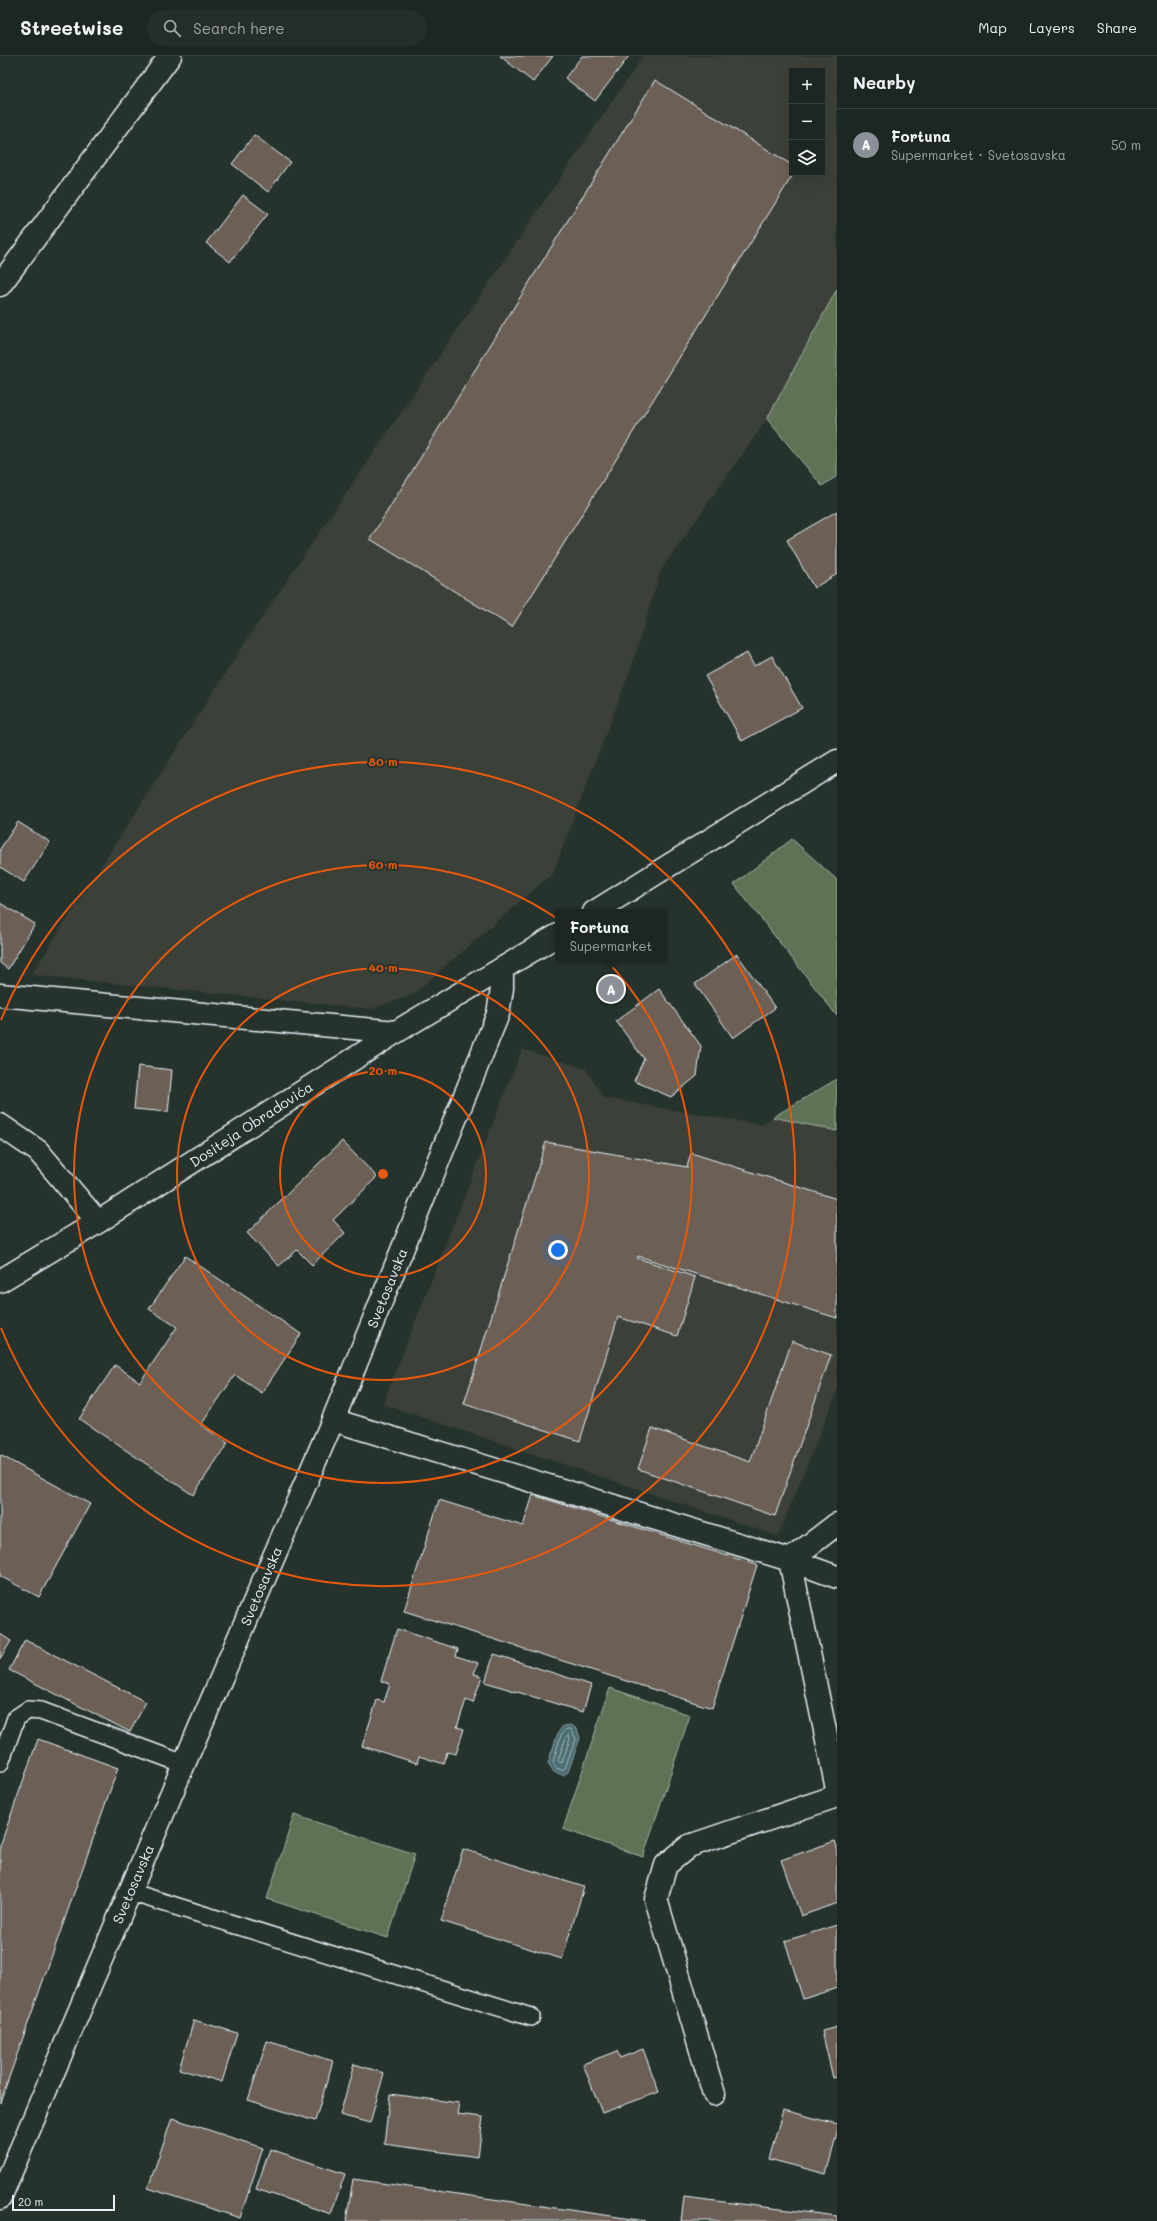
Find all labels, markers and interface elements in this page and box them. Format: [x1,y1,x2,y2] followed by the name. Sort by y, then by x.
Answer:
[147,10,427,46] search box
[20,15,123,40] text: Streetwise
[161,17,183,39] icon: search
[193,18,285,38] text: Search here
[978,18,1007,37] text: Map
[1029,18,1075,37] text: Layers
[1097,18,1137,37] text: Share
[789,68,825,176] map controls
[789,68,825,104] button: +
[853,71,915,93] text: Nearby
[789,104,825,140] button: −
[891,126,951,146] text: Fortuna
[861,136,871,153] text: A
[1111,136,1141,153] text: 50 m
[789,140,825,176] button: layers
[891,146,1066,163] text: Supermarket · Svetosavska
[368,753,398,769] text: 80 m
[369,856,397,872] text: 60 m
[555,909,667,961] popup
[570,917,629,937] text: Fortuna
[570,937,652,954] text: Supermarket
[368,959,398,975] text: 40 m
[598,974,624,1004] pin: A
[369,1062,397,1078] text: 20 m
[186,1077,316,1171] street label: Dositeja Obradovića
[376,1167,390,1181] centre of rings
[548,1240,568,1260] your location
[362,1245,412,1331] street label: Svetosavska
[236,1543,286,1629] street label: Svetosavska
[108,1841,158,1927] street label: Svetosavska
[12,2193,115,2212] scale bar
[18,2194,43,2209] text: 20 m

